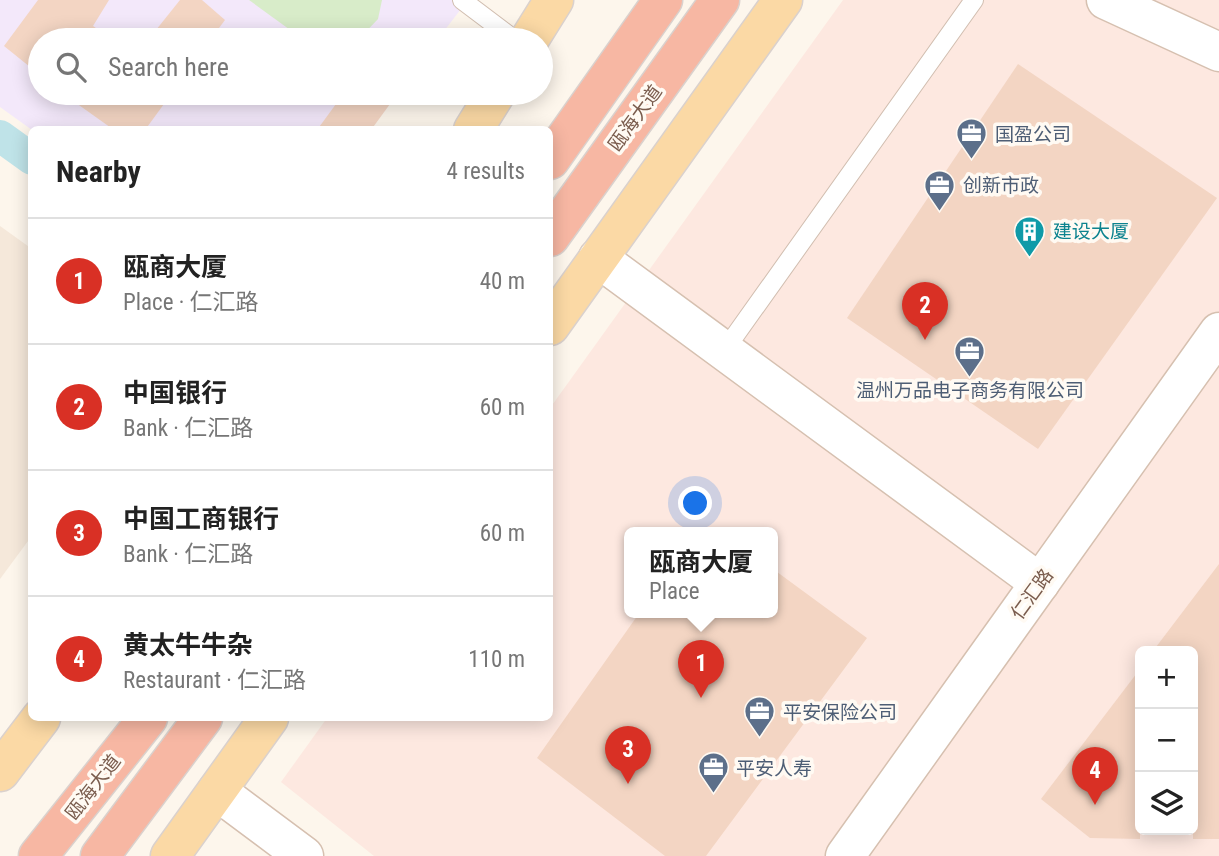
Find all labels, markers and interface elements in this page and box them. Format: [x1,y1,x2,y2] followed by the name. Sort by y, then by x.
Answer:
[28,28,553,105] search box
[52,48,90,86] icon: search
[108,52,229,82] text: Search here
[603,80,667,156] street label: 瓯海大道
[955,117,989,161] office icon: 国盈公司
[995,123,1071,146] place label: 国盈公司
[56,154,141,189] text: Nearby
[447,158,525,185] text: 4 results
[923,168,957,212] office icon: 创新市政
[963,174,1039,197] place label: 创新市政
[1013,214,1047,258] building icon: 建设大厦
[1053,220,1129,243] place label: 建设大厦
[123,252,227,282] text: 瓯商大厦
[73,268,85,295] text: 1
[480,268,525,295] text: 40 m
[902,282,948,340] pin: 2
[123,289,259,316] text: Place · 仁汇路
[953,334,987,378] office icon: 温州万品电子商务有限公司
[123,378,227,408] text: 中国银行
[856,379,1084,402] place label: 温州万品电子商务有限公司
[73,394,85,421] text: 2
[480,394,525,421] text: 60 m
[123,415,253,442] text: Bank · 仁汇路
[678,486,712,520] your location
[123,504,279,534] text: 中国工商银行
[73,520,85,547] text: 3
[480,520,525,547] text: 60 m
[624,527,778,618] popup
[123,541,253,568] text: Bank · 仁汇路
[649,547,753,577] text: 瓯商大厦
[1006,564,1058,624] street label: 仁汇路
[649,578,699,605] text: Place
[123,630,253,660] text: 黄太牛牛杂
[678,640,724,698] pin: 1
[73,646,85,673] text: 4
[468,646,525,673] text: 110 m
[1135,646,1198,835] map controls
[1135,646,1198,709] button: +
[123,667,306,694] text: Restaurant · 仁汇路
[743,695,777,739] office icon: 平安保险公司
[783,701,897,724] place label: 平安保险公司
[1135,709,1198,772] button: −
[605,726,651,784] pin: 3
[1072,747,1118,805] pin: 4
[61,750,125,824] street label: 瓯海大道
[696,751,730,795] office icon: 平安人寿
[736,757,812,780] place label: 平安人寿
[1135,772,1198,835] button: layers

